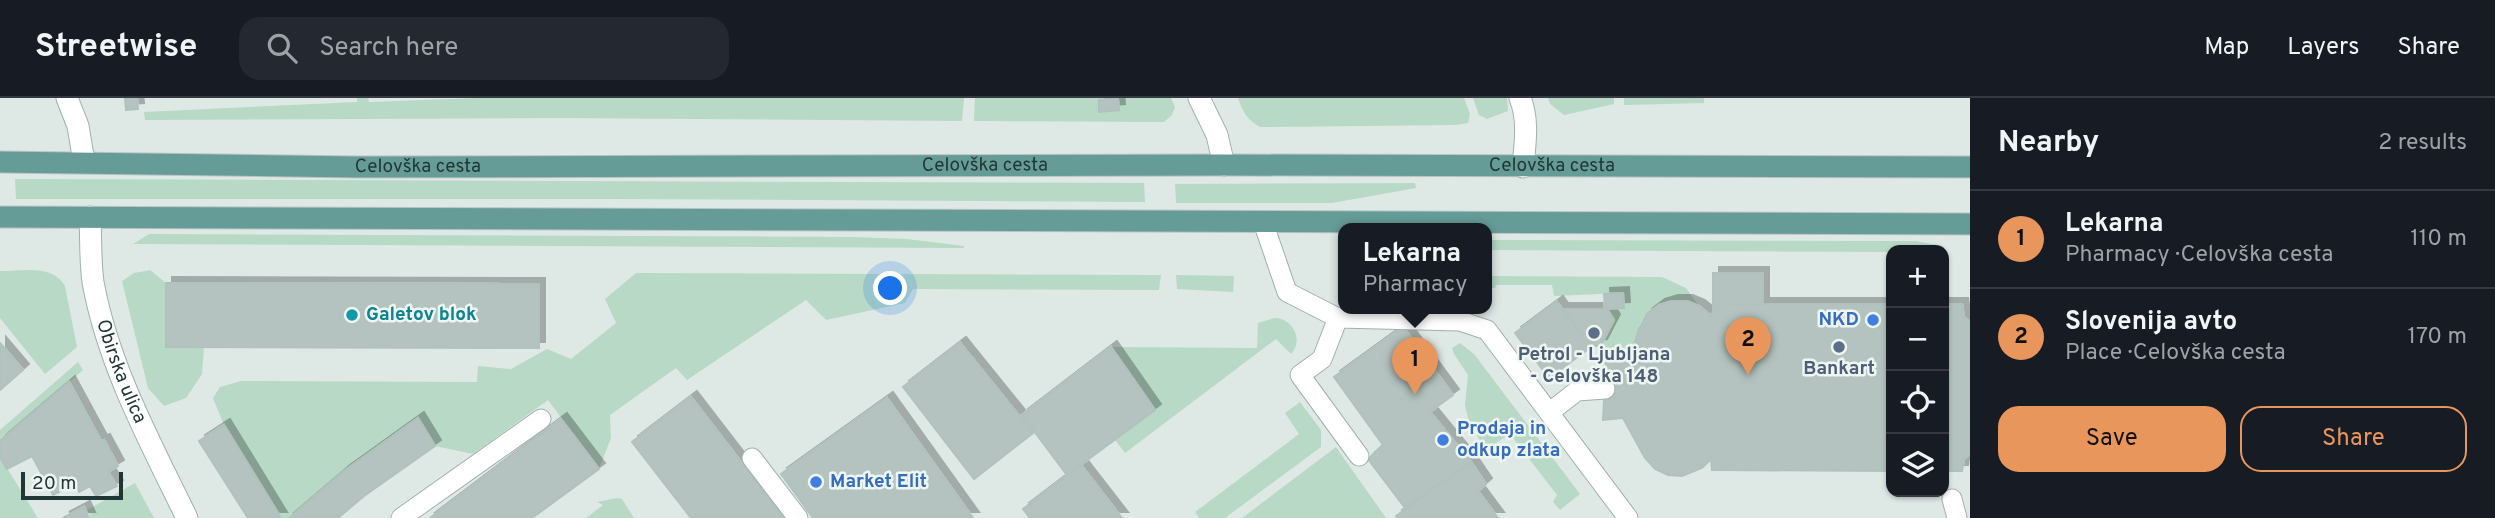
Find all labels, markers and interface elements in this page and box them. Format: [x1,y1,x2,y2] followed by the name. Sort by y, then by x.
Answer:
[239,17,729,80] search box
[35,27,197,69] text: Streetwise
[263,29,301,67] icon: search
[319,32,458,65] text: Search here
[2204,33,2249,63] text: Map
[2287,33,2359,63] text: Layers
[2397,33,2460,63] text: Share
[1998,125,2099,162] text: Nearby
[2378,129,2467,158] text: 2 results
[922,153,1048,178] street label: Celovška cesta
[1489,154,1615,178] street label: Celovška cesta
[355,155,481,179] street label: Celovška cesta
[2065,208,2163,241] text: Lekarna
[1338,223,1492,314] popup
[2016,225,2026,254] text: 1
[2410,225,2467,254] text: 110 m
[1363,238,1461,271] text: Lekarna
[2065,241,2333,270] text: Pharmacy · Celovška cesta
[1886,245,1949,497] map controls
[1886,245,1949,308] button: +
[873,271,907,305] your location
[1363,271,1467,300] text: Pharmacy
[366,303,477,327] place label: Galetov blok
[2065,306,2237,339] text: Slovenija avto
[344,307,360,323] marker: Galetov blok
[1818,308,1859,332] place label: NKD
[1886,308,1949,371] button: −
[1865,312,1881,328] marker: NKD
[90,317,152,427] street label: Obirska ulica
[1725,317,1771,375] pin: 2
[2014,323,2028,352] text: 2
[2408,323,2467,352] text: 170 m
[1586,325,1602,341] marker: Petrol - Ljubljana - Celovška 148
[1392,337,1438,395] pin: 1
[1831,339,1847,355] marker: Bankart
[2065,339,2286,368] text: Place · Celovška cesta
[1518,343,1670,389] place label: Petrol - Ljubljana - Celovška 148
[1803,357,1875,381] place label: Bankart
[1886,371,1949,434] button: locate
[1998,406,2226,472] button: Save
[2240,406,2467,472] button: Share
[1457,417,1560,463] place label: Prodaja in odkup zlata
[1435,432,1451,448] marker: Prodaja in odkup zlata
[1886,434,1949,497] button: layers
[21,469,122,501] scale bar
[830,470,927,494] place label: Market Elit
[32,472,76,496] text: 20 m
[808,474,824,490] marker: Market Elit

